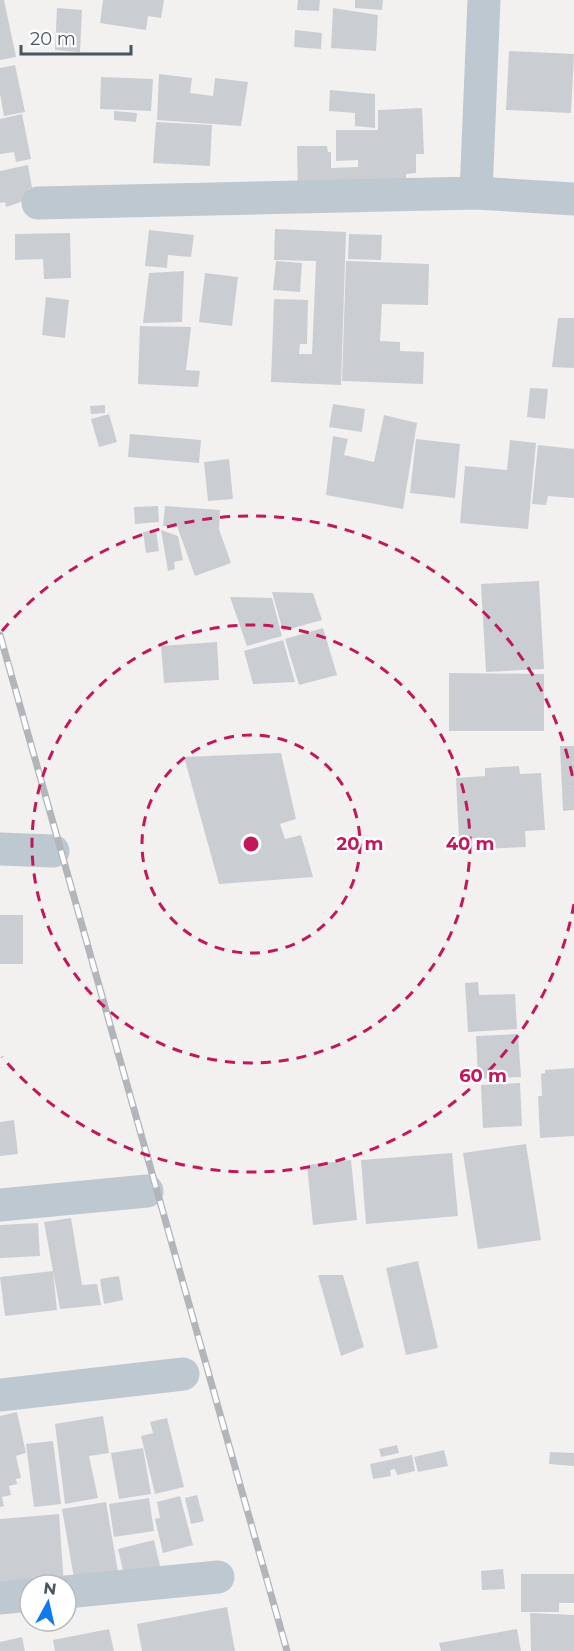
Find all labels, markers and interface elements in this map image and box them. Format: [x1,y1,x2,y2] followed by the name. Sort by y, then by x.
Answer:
[21,18,130,56] scale bar
[30,28,76,50] text: 20 m
[337,833,383,855] text: 20 m
[446,833,494,855] text: 40 m
[241,834,261,854] centre of rings
[459,1065,507,1087] text: 60 m
[18,1573,78,1633] north arrow
[42,1578,58,1599] text: N

